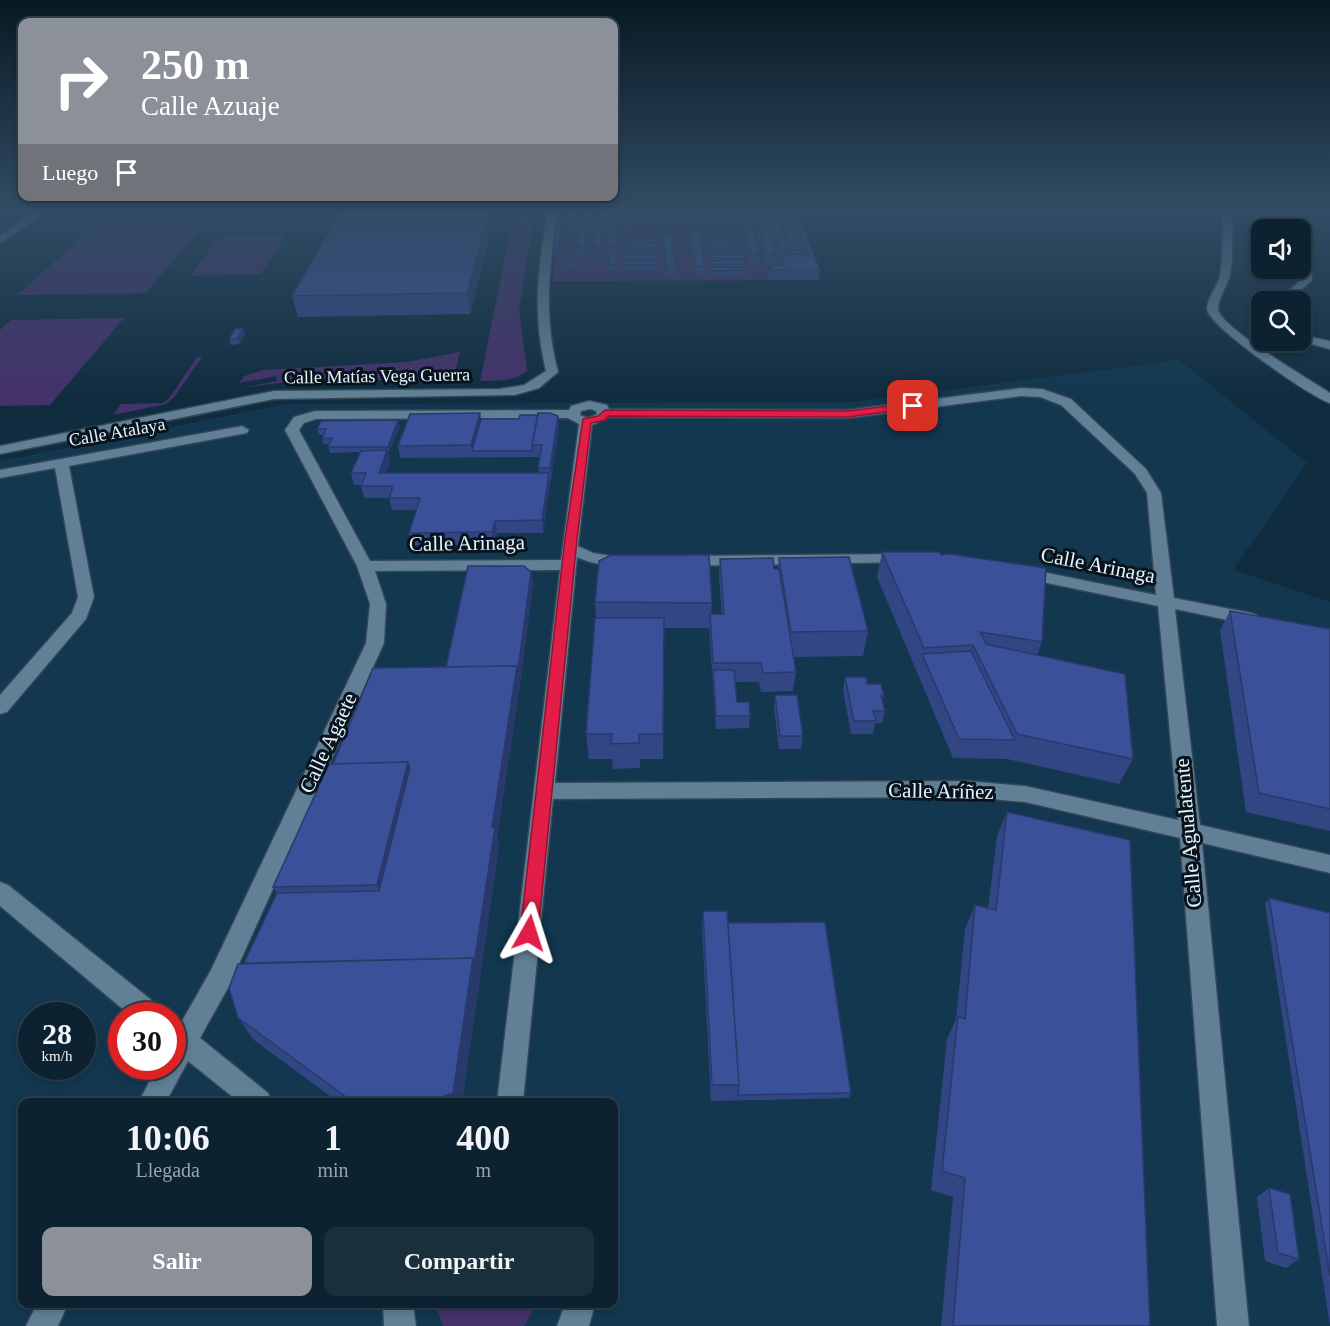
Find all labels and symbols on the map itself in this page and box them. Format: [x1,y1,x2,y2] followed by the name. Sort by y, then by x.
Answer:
[284,364,470,388] street label: Calle Matías Vega Guerra
[887,380,938,431] pin
[67,414,167,450] street label: Calle Atalaya
[409,530,526,556] street label: Calle Arinaga
[1039,542,1158,588] street label: Calle Arinaga
[294,689,362,797] street label: Calle Agaete
[1170,757,1206,909] street label: Calle Agualatente
[888,778,994,804] street label: Calle Aríñez
[497,901,561,965] position arrow
[108,1002,186,1080] speed limit sign: 30

